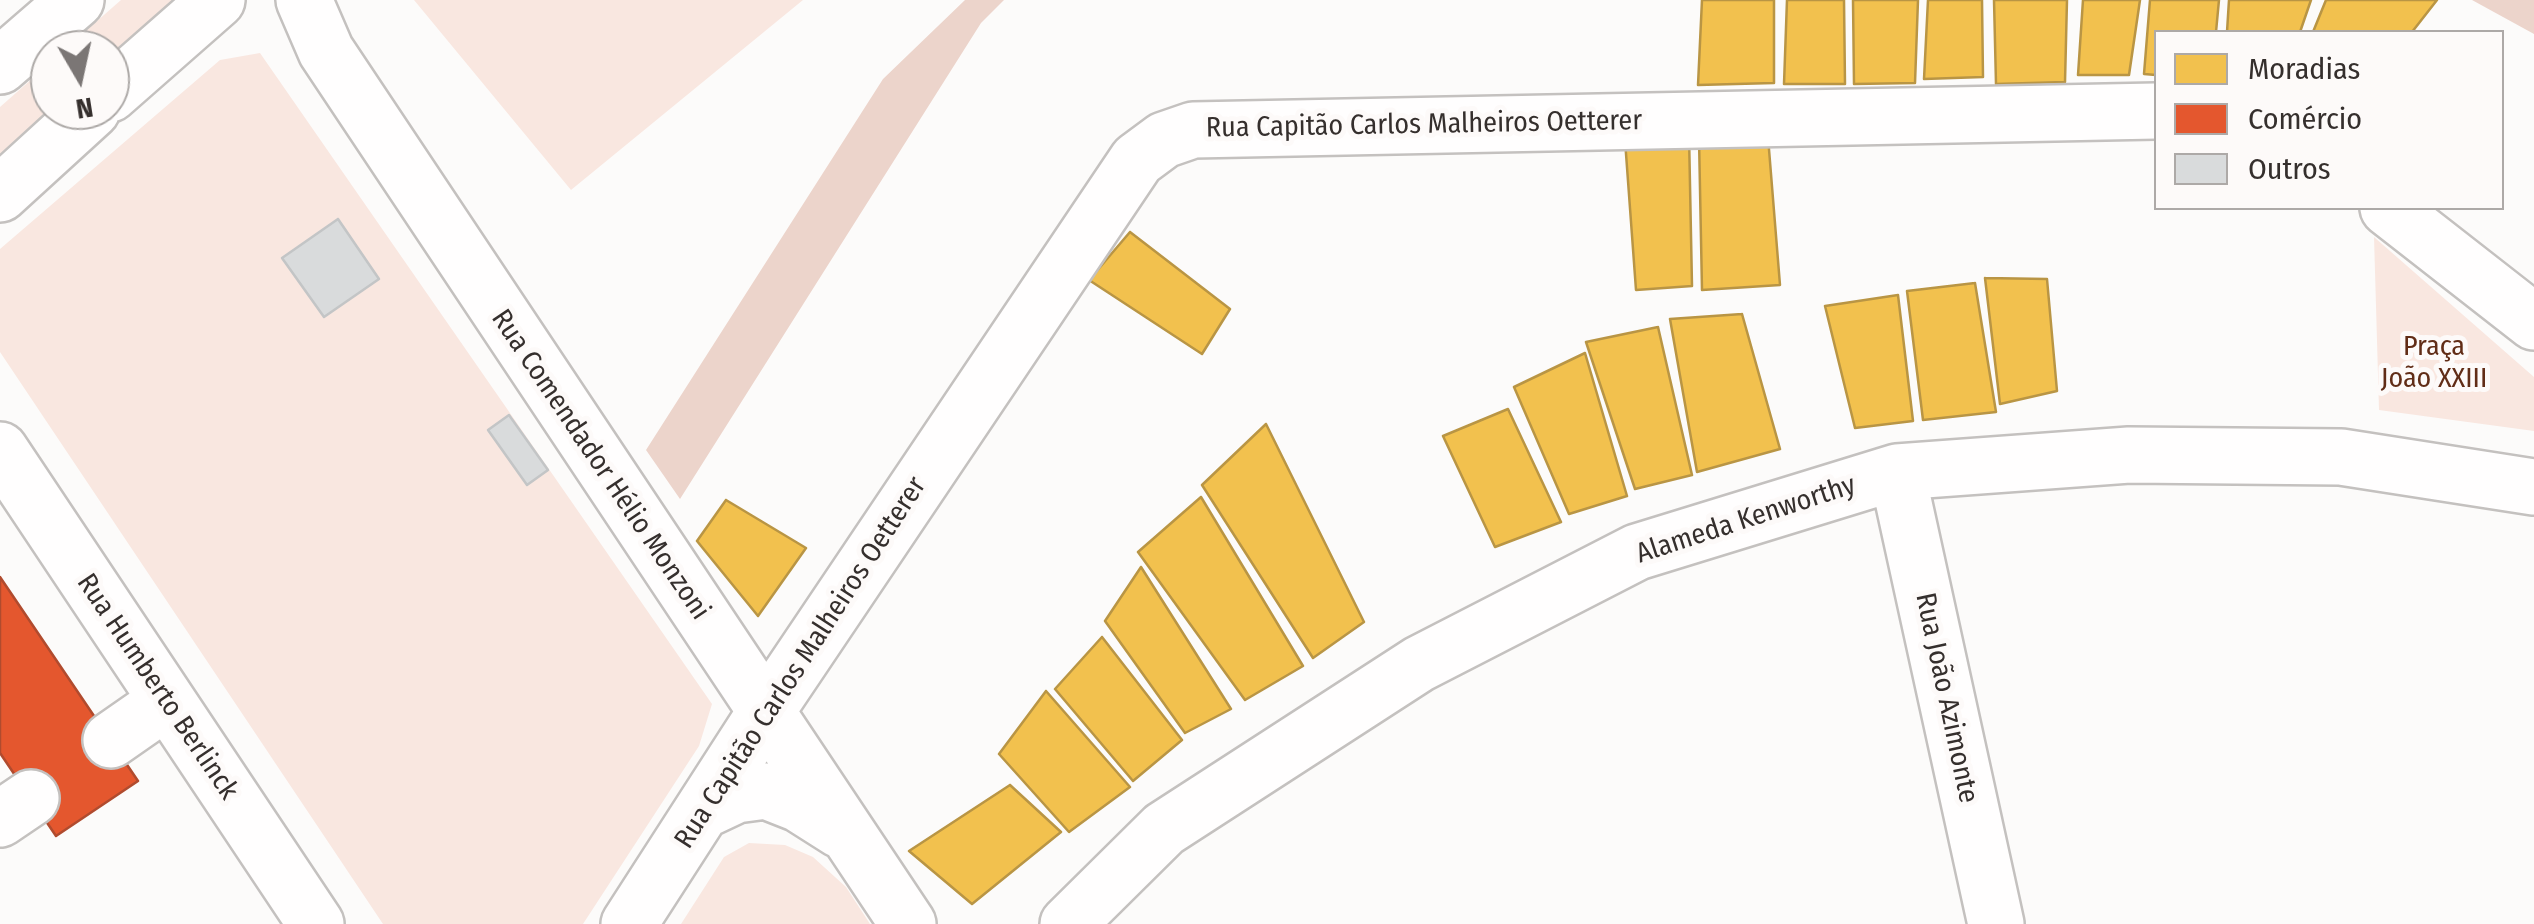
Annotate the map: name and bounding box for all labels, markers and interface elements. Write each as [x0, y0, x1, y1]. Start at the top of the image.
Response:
north arrow [30, 30, 130, 130]
legend [2154, 30, 2504, 210]
text: Moradias [2248, 51, 2360, 87]
text: N [74, 91, 95, 126]
text: Comércio [2248, 101, 2362, 137]
street label: Rua Capitão Carlos Malheiros Oetterer [1206, 104, 1642, 146]
text: Outros [2248, 151, 2331, 187]
street label: Rua Comendador Hélio Monzoni [483, 304, 717, 626]
park label: Praça João XXIII [2381, 330, 2487, 396]
street label: Alameda Kenworthy [1632, 469, 1860, 571]
street label: Rua Capitão Carlos Malheiros Oetterer [668, 471, 934, 855]
street label: Rua Humberto Berlinck [69, 568, 245, 806]
street label: Rua João Azimonte [1907, 590, 1985, 806]

